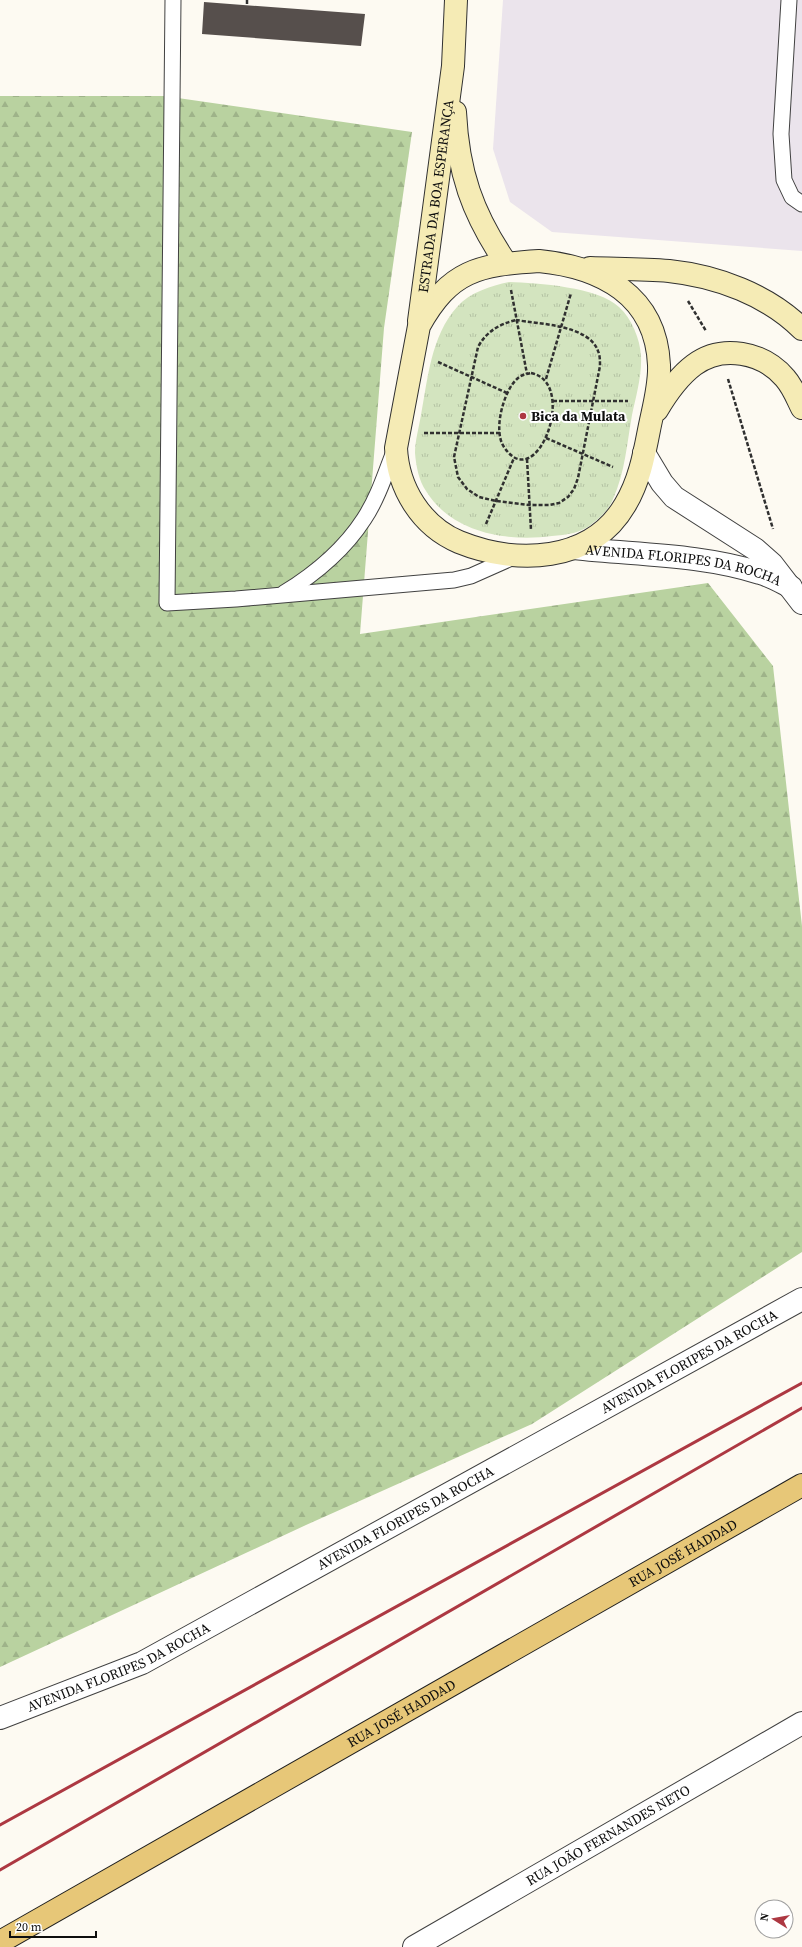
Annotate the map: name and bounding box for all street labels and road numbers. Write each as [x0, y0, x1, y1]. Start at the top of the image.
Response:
street label: ESTRADA DA BOA ESPERANÇA [413, 97, 459, 294]
street label: AVENIDA FLORIPES DA ROCHA [584, 539, 786, 591]
street label: AVENIDA FLORIPES DA ROCHA [597, 1304, 782, 1418]
street label: AVENIDA FLORIPES DA ROCHA [313, 1461, 498, 1575]
street label: RUA JOSÉ HADDAD [625, 1514, 741, 1592]
street label: AVENIDA FLORIPES DA ROCHA [24, 1617, 214, 1717]
street label: RUA JOSÉ HADDAD [343, 1674, 459, 1752]
street label: RUA JOÃO FERNANDES NETO [522, 1780, 694, 1890]

